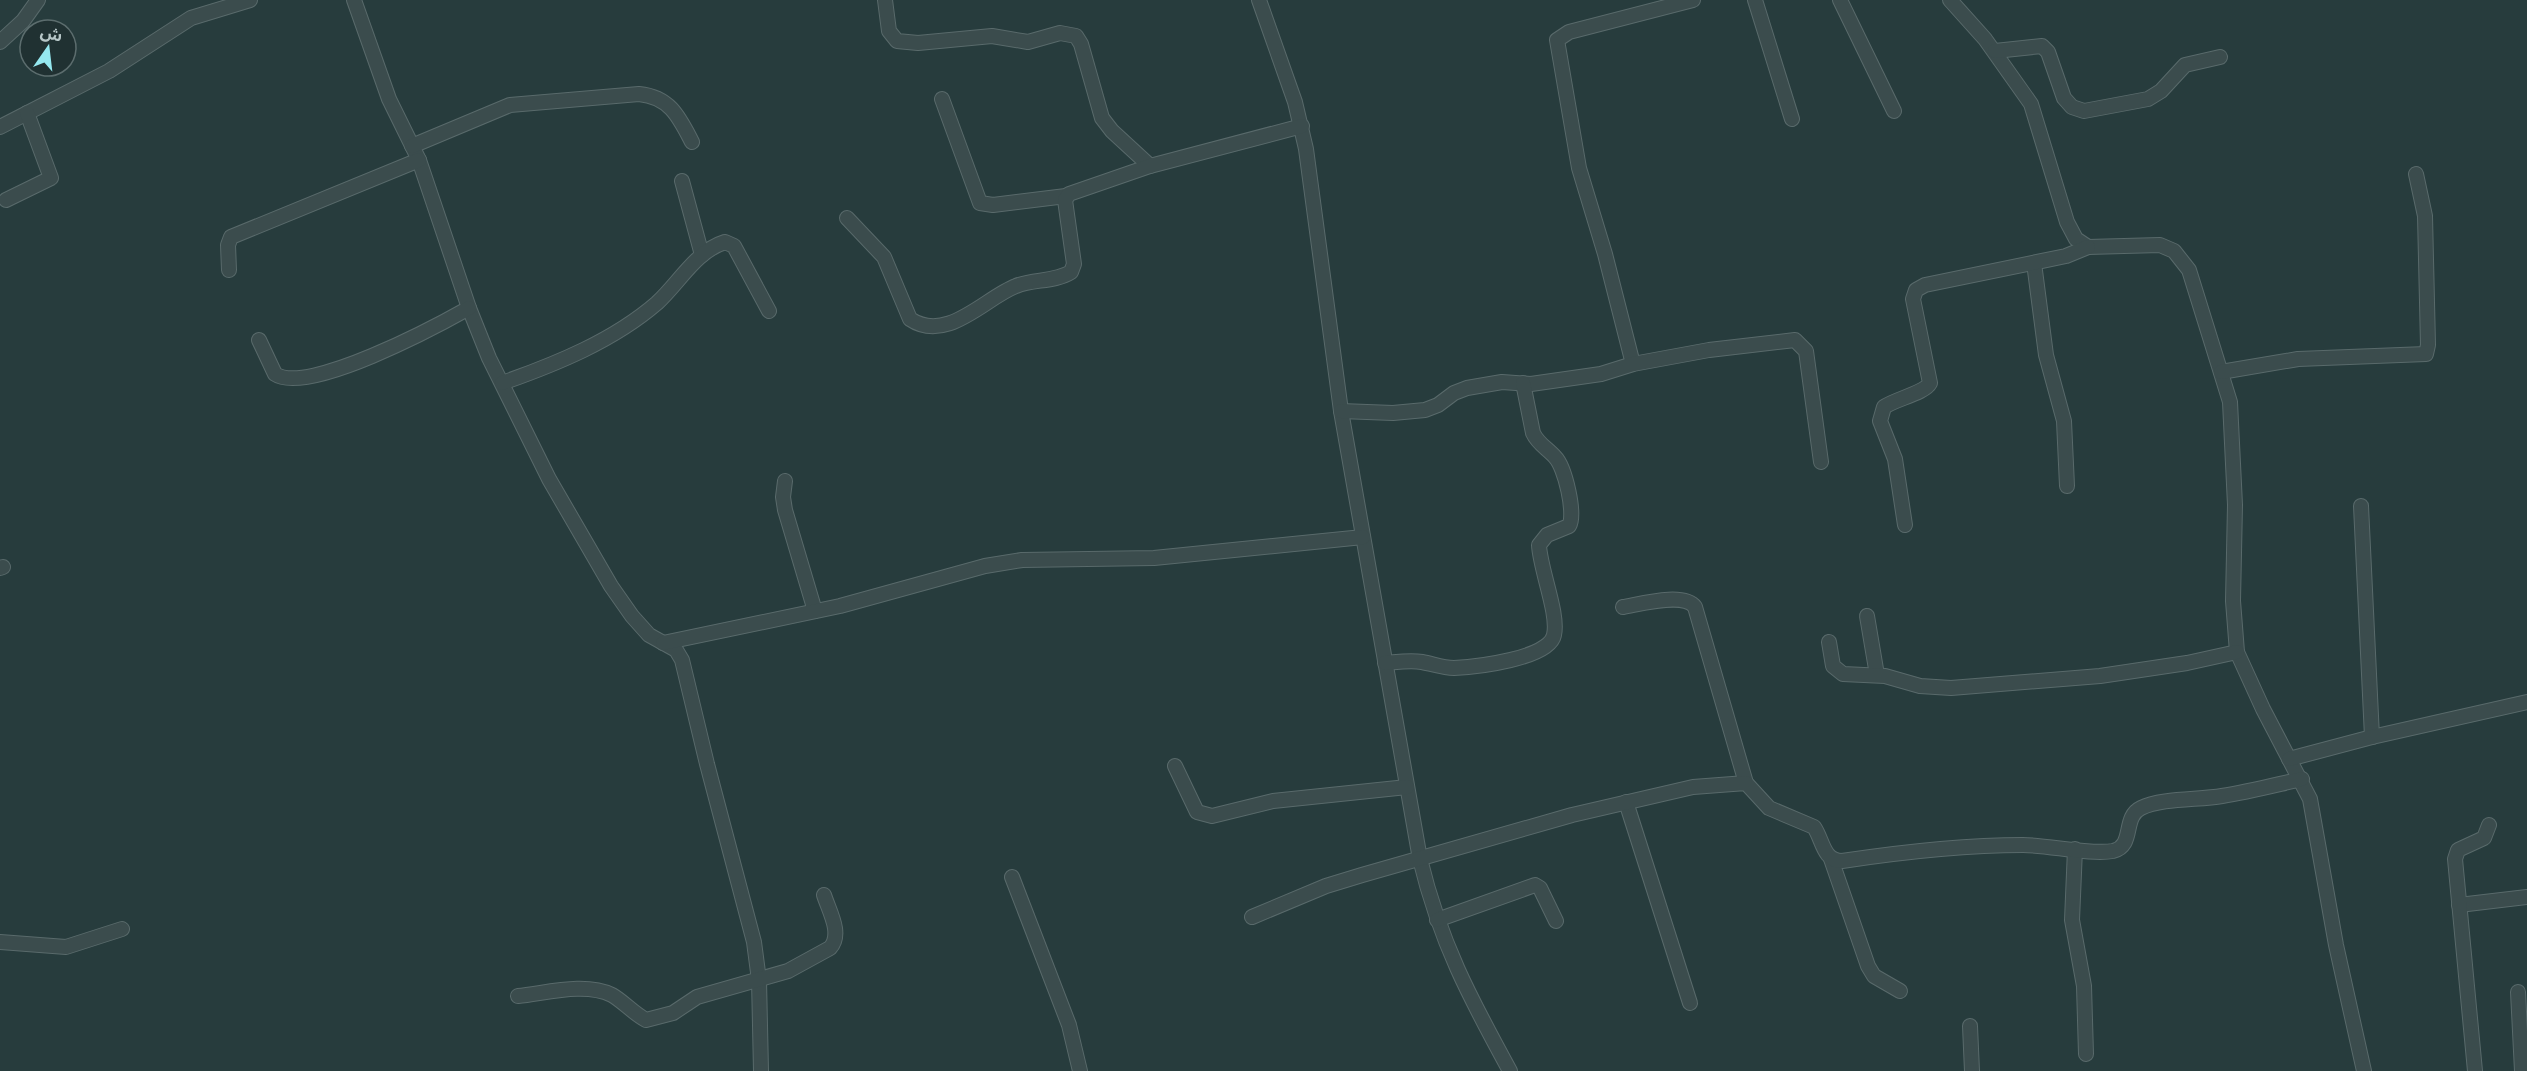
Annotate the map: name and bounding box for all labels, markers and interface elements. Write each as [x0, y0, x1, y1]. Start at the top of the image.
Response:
north arrow [18, 18, 78, 78]
text: ش [38, 20, 65, 47]

